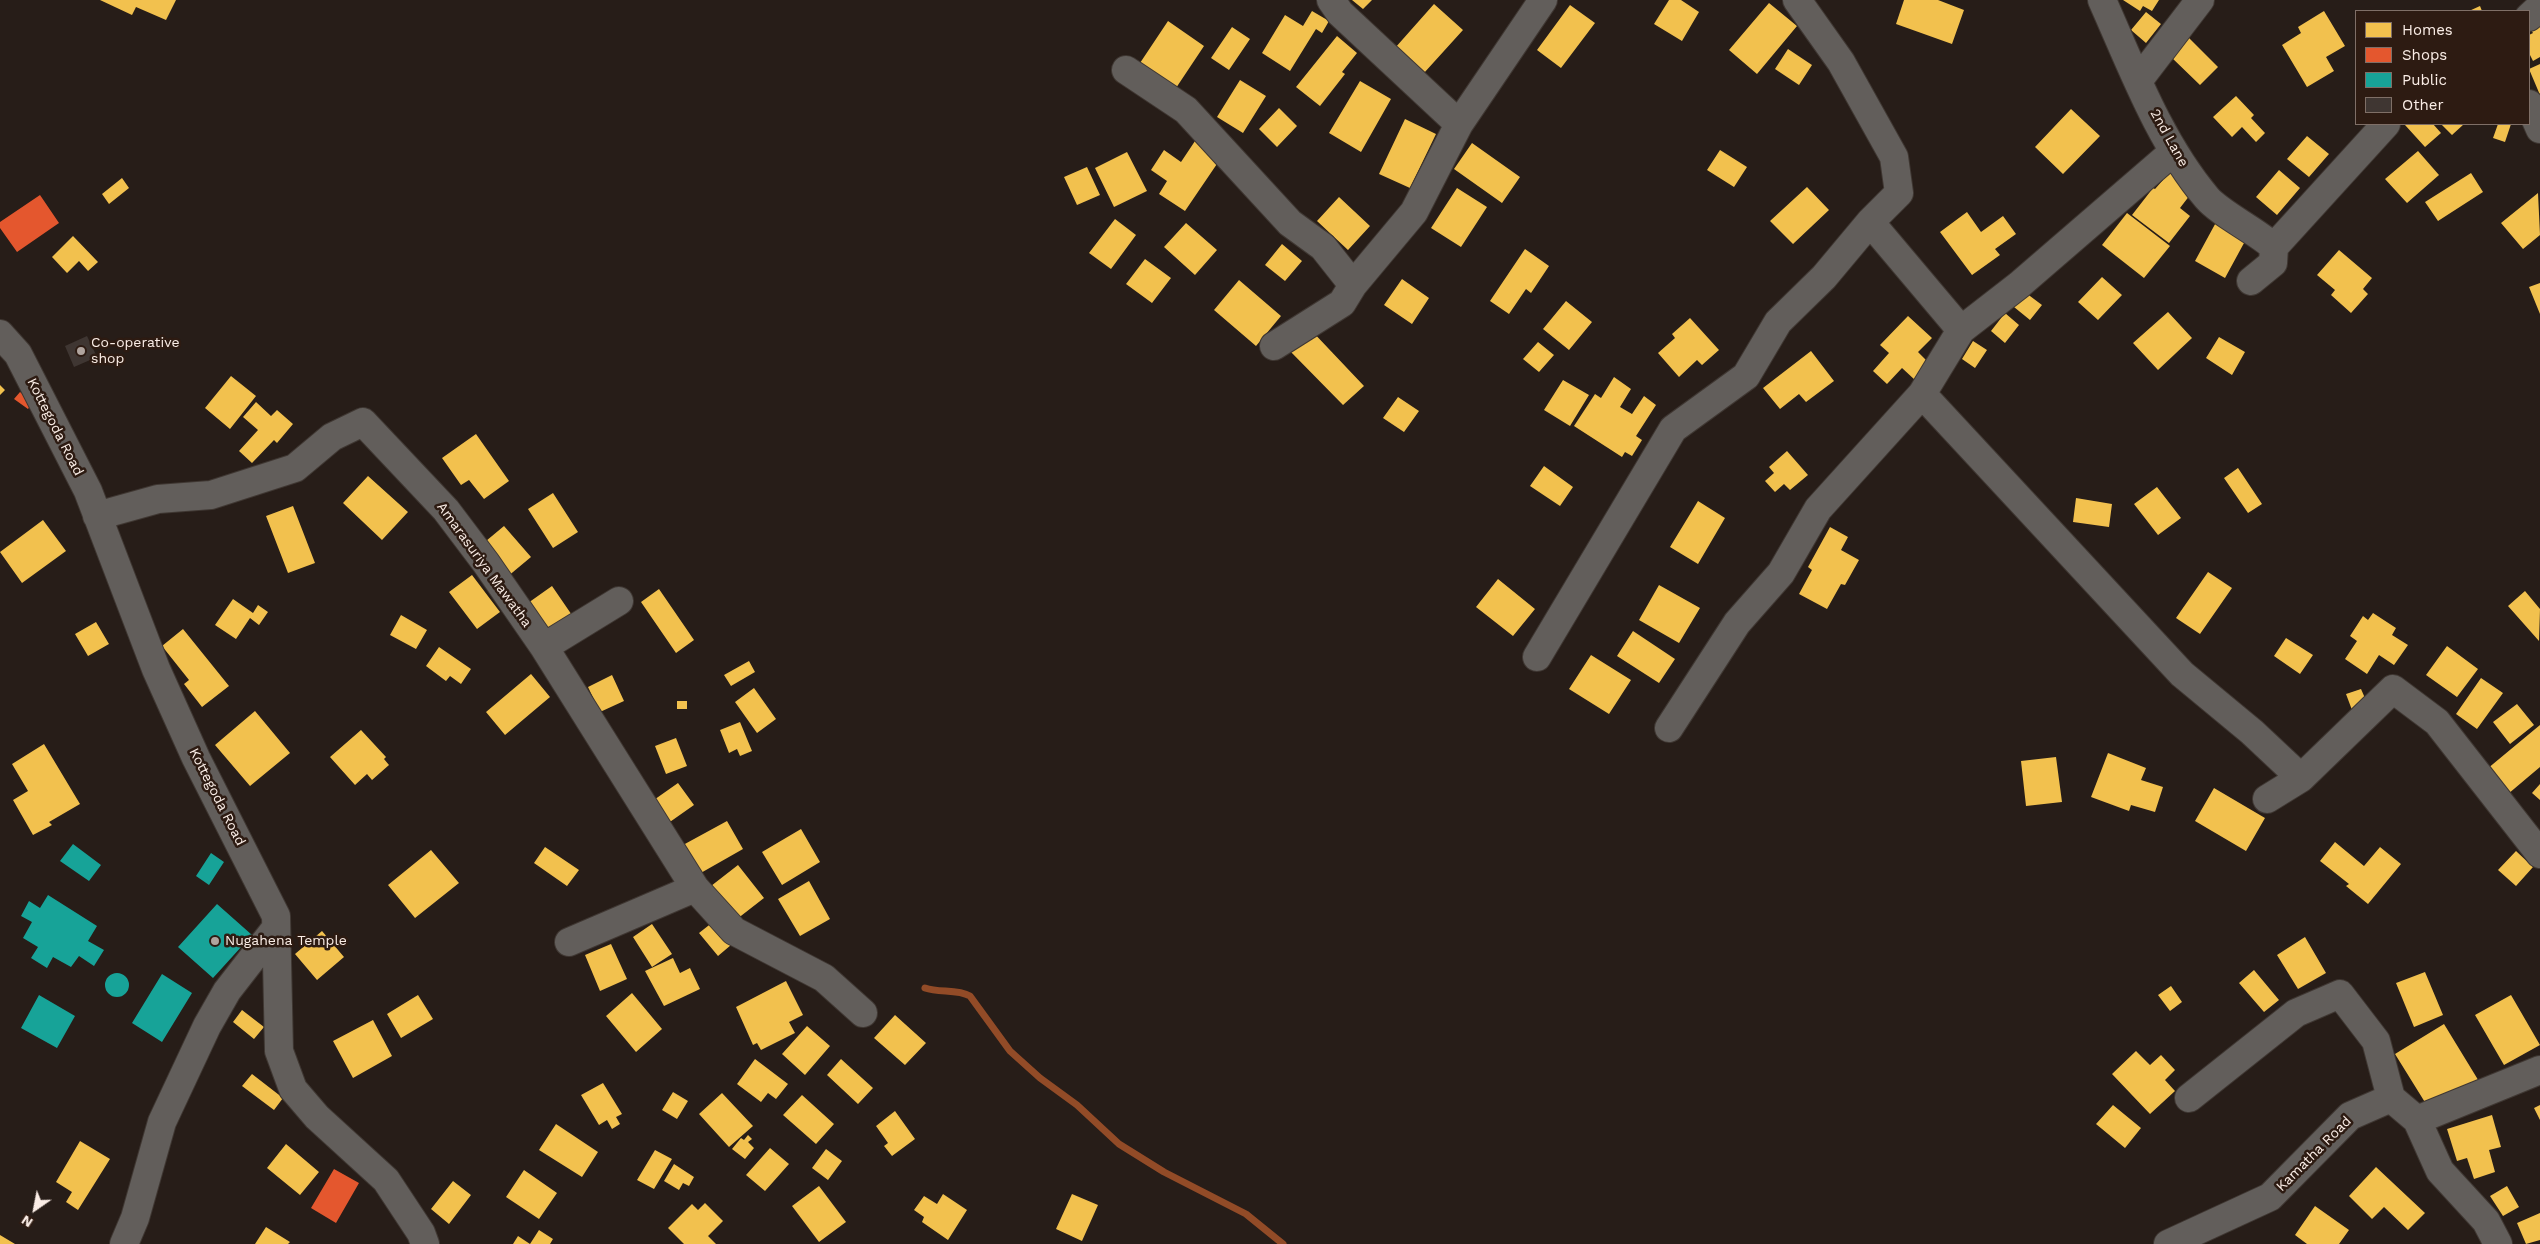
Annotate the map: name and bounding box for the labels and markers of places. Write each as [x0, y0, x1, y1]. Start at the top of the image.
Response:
place label: Co-operative shop [91, 335, 180, 368]
marker: Co-operative shop [75, 345, 87, 357]
place label: Nugahena Temple [225, 933, 347, 949]
marker: Nugahena Temple [209, 935, 221, 947]

